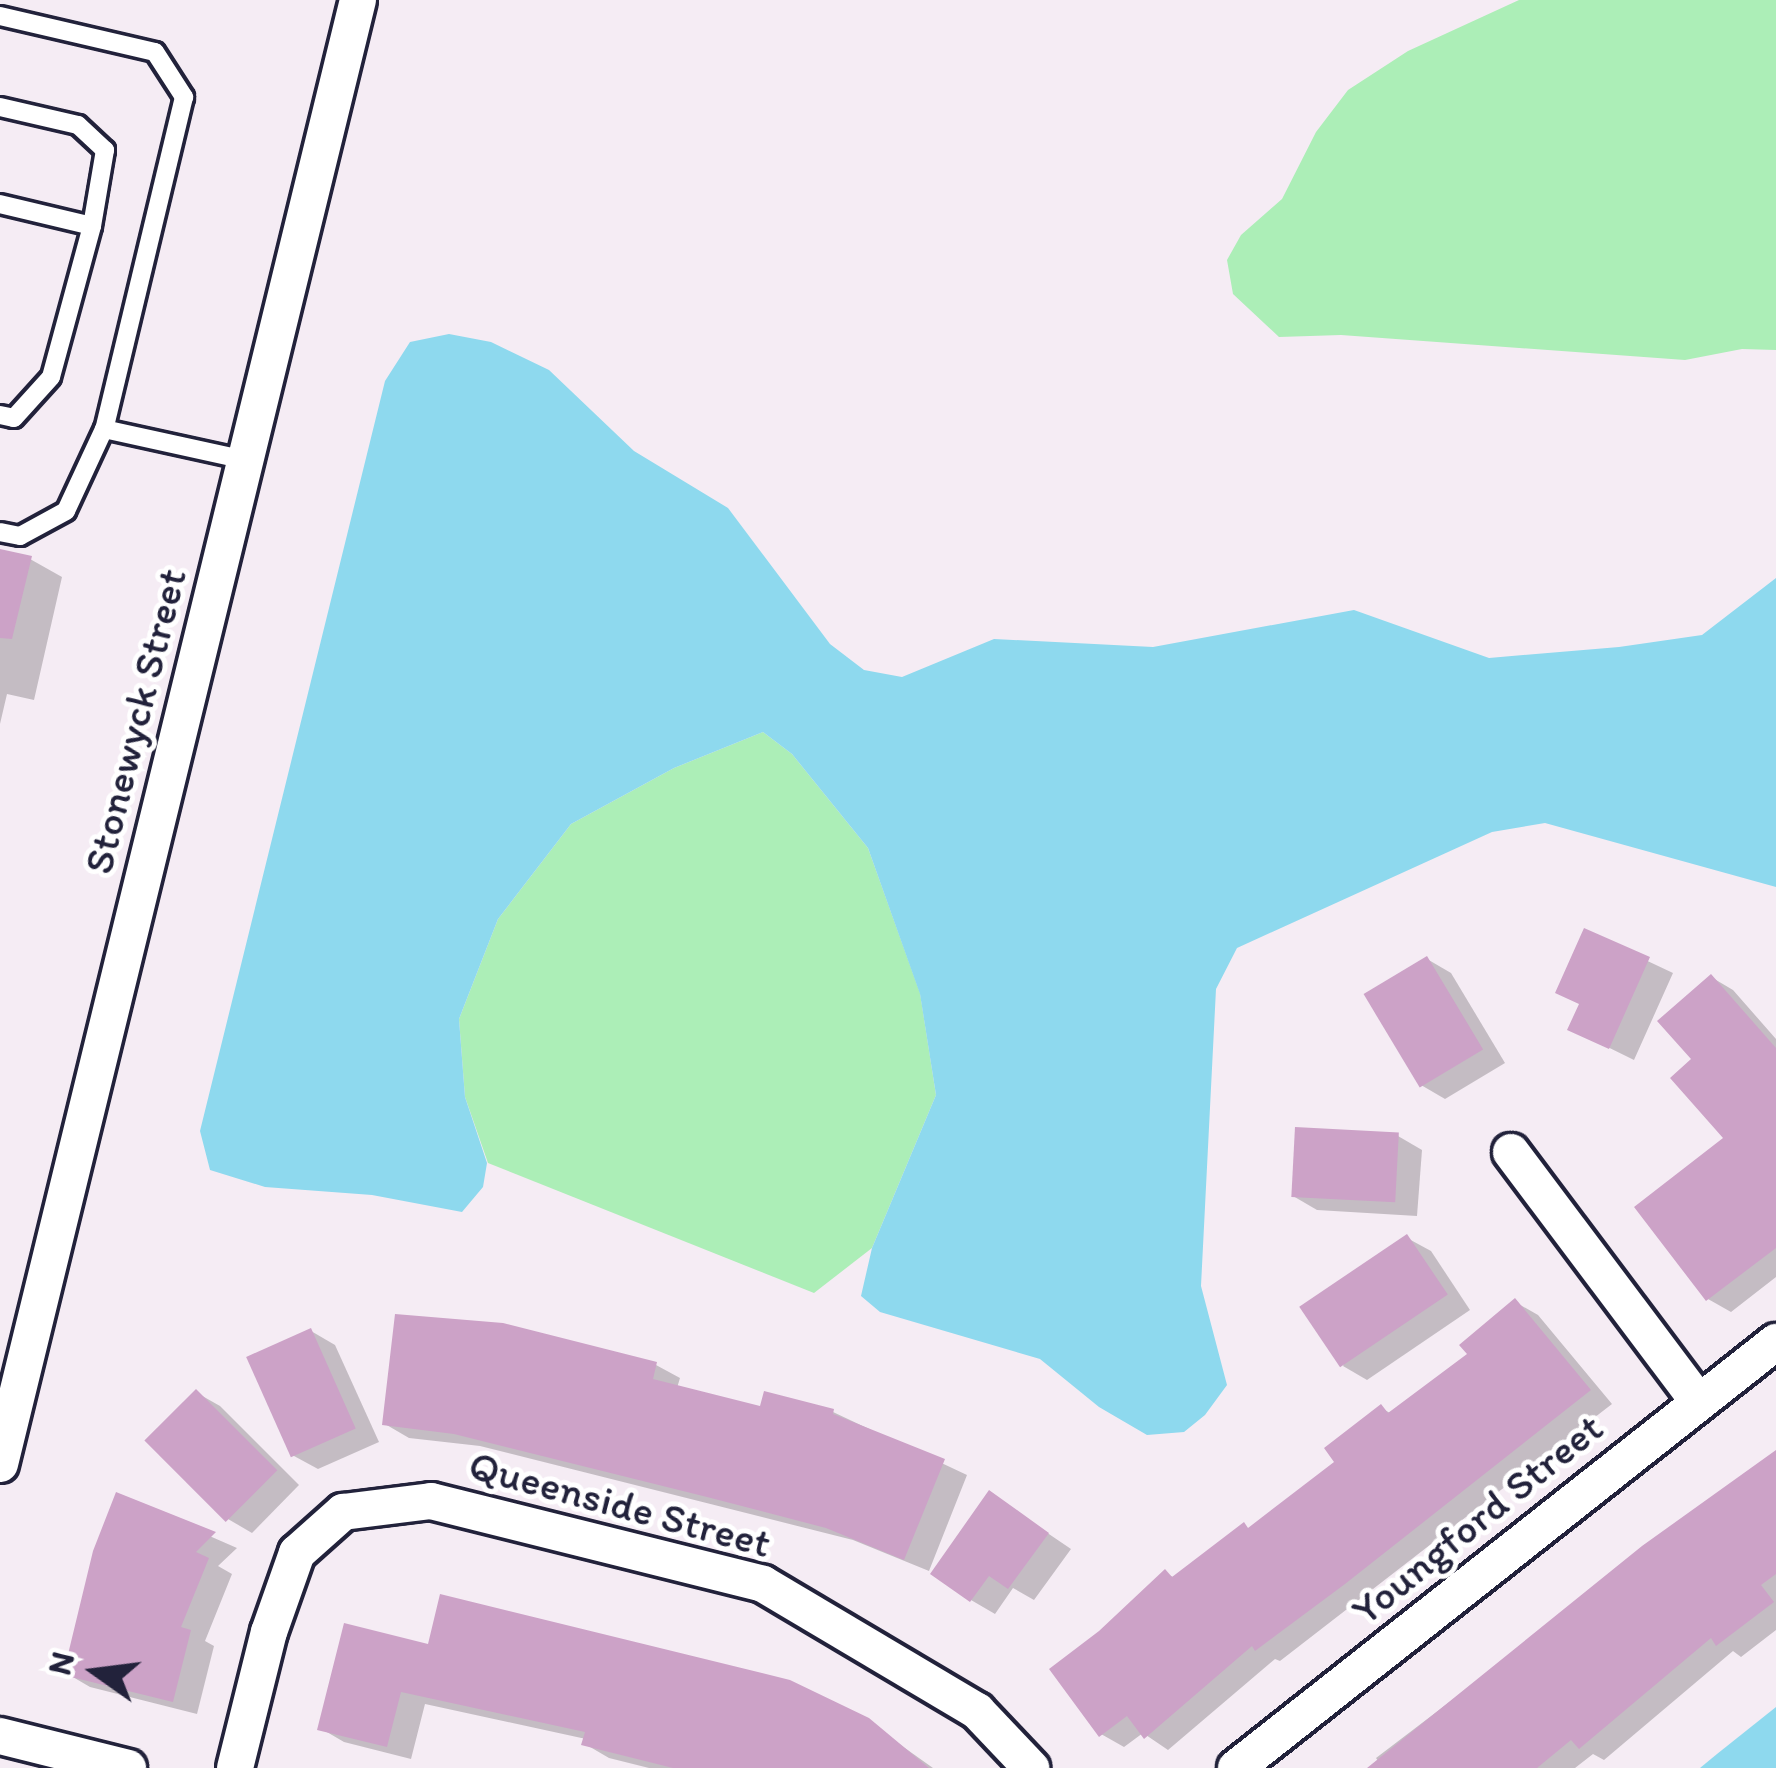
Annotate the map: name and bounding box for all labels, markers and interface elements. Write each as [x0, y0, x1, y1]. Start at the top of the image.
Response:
street label: Stonewyck Street [73, 563, 197, 879]
street label: Youngford Street [1342, 1403, 1612, 1635]
street label: Queenside Street [464, 1440, 776, 1568]
north arrow [36, 1612, 156, 1732]
text: N [39, 1648, 82, 1679]

